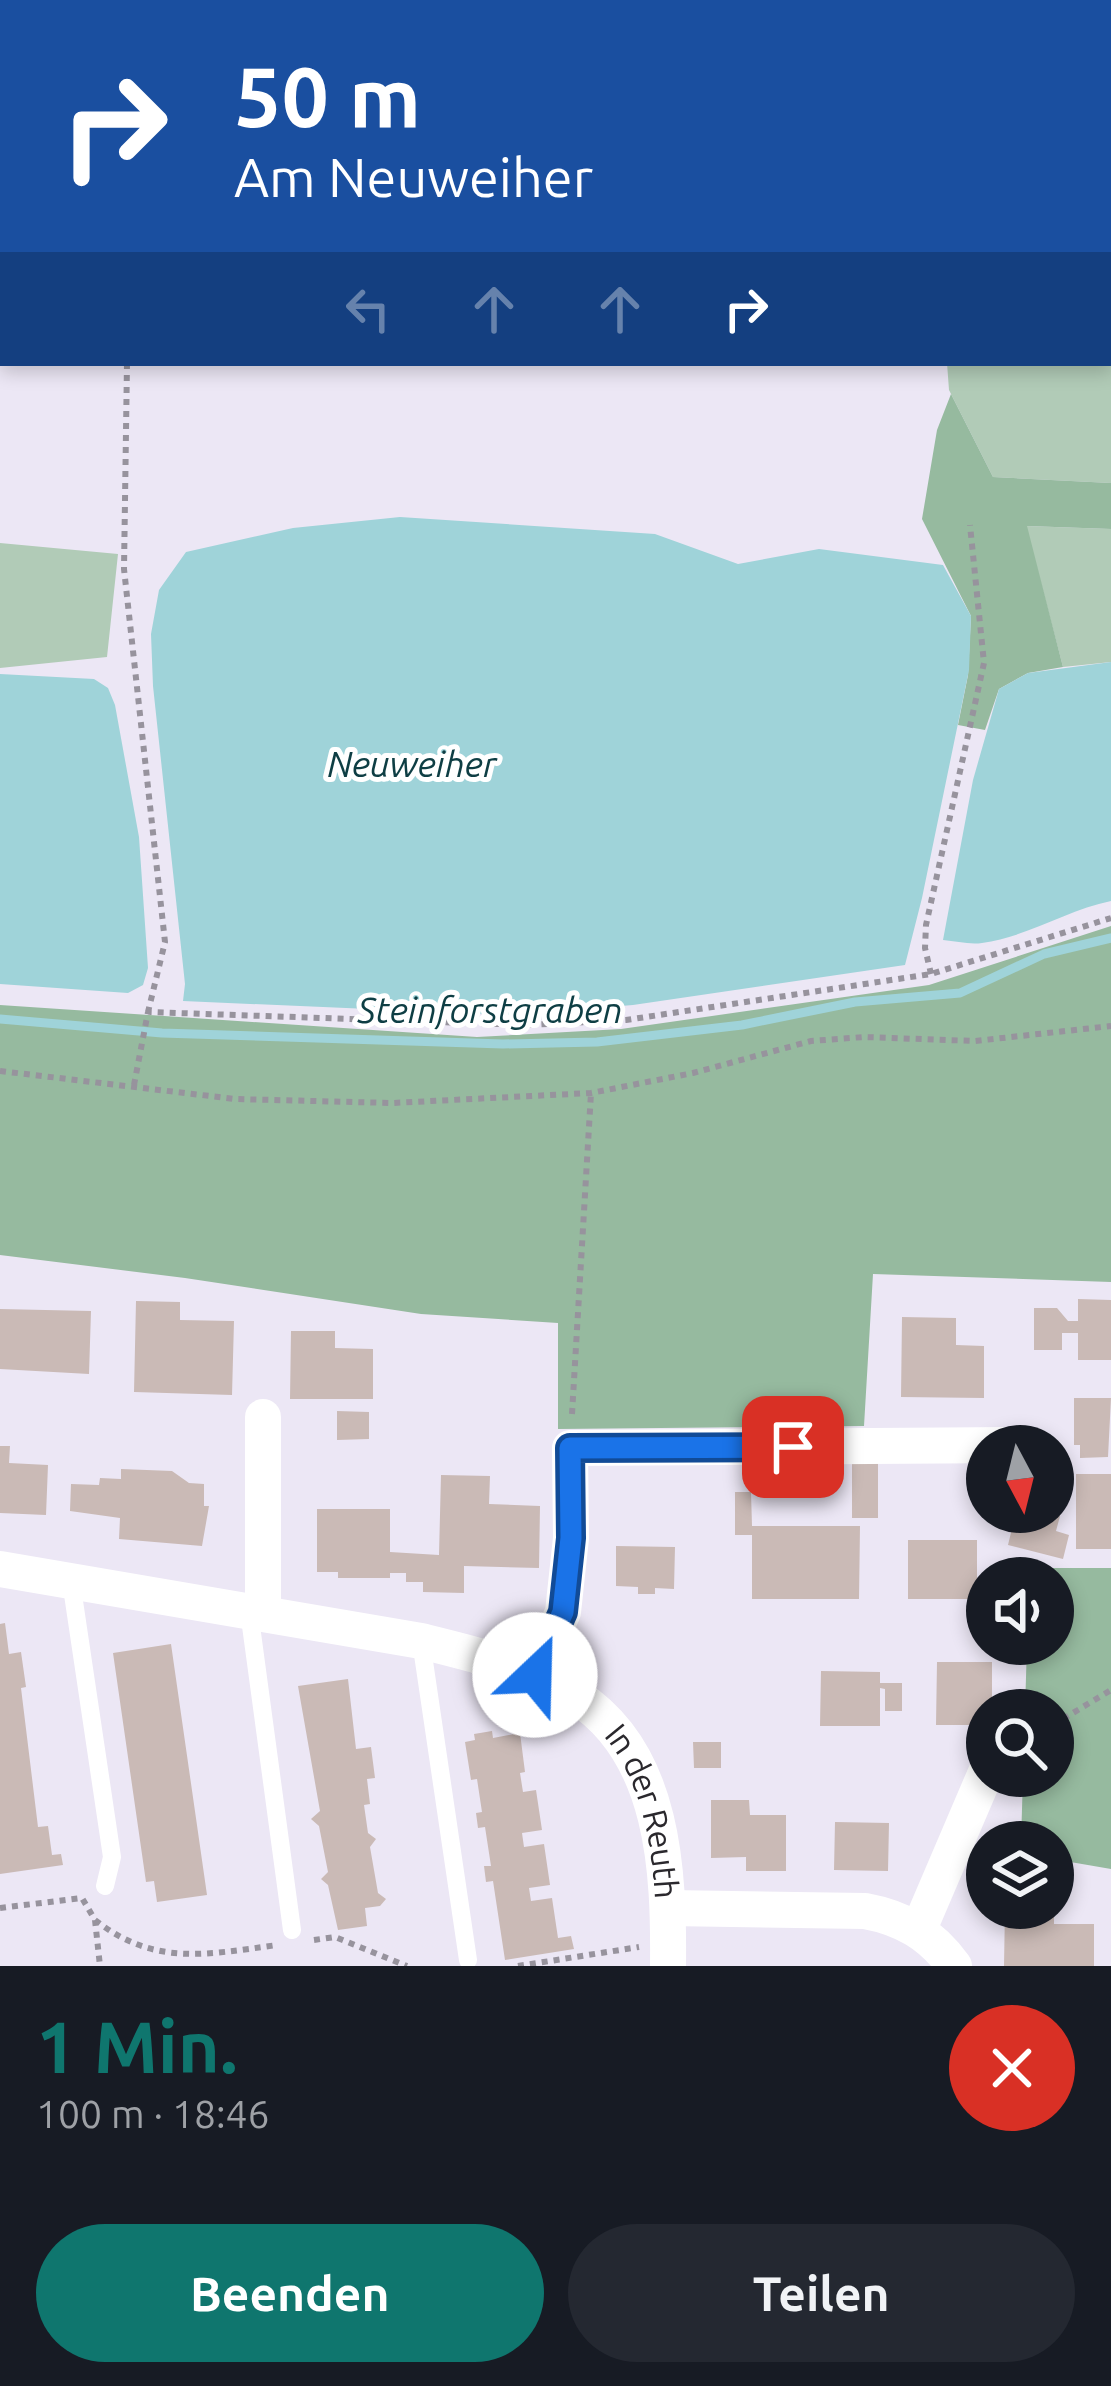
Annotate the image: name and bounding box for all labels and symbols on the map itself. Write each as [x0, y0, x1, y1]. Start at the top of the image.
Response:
water label: Neuweiher [327, 743, 498, 784]
water label: Steinforstgraben [357, 989, 623, 1030]
pin [742, 1396, 844, 1498]
north arrow [966, 1425, 1074, 1533]
position arrow [472, 1612, 598, 1738]
street label: In der Reuth [599, 1716, 686, 1900]

